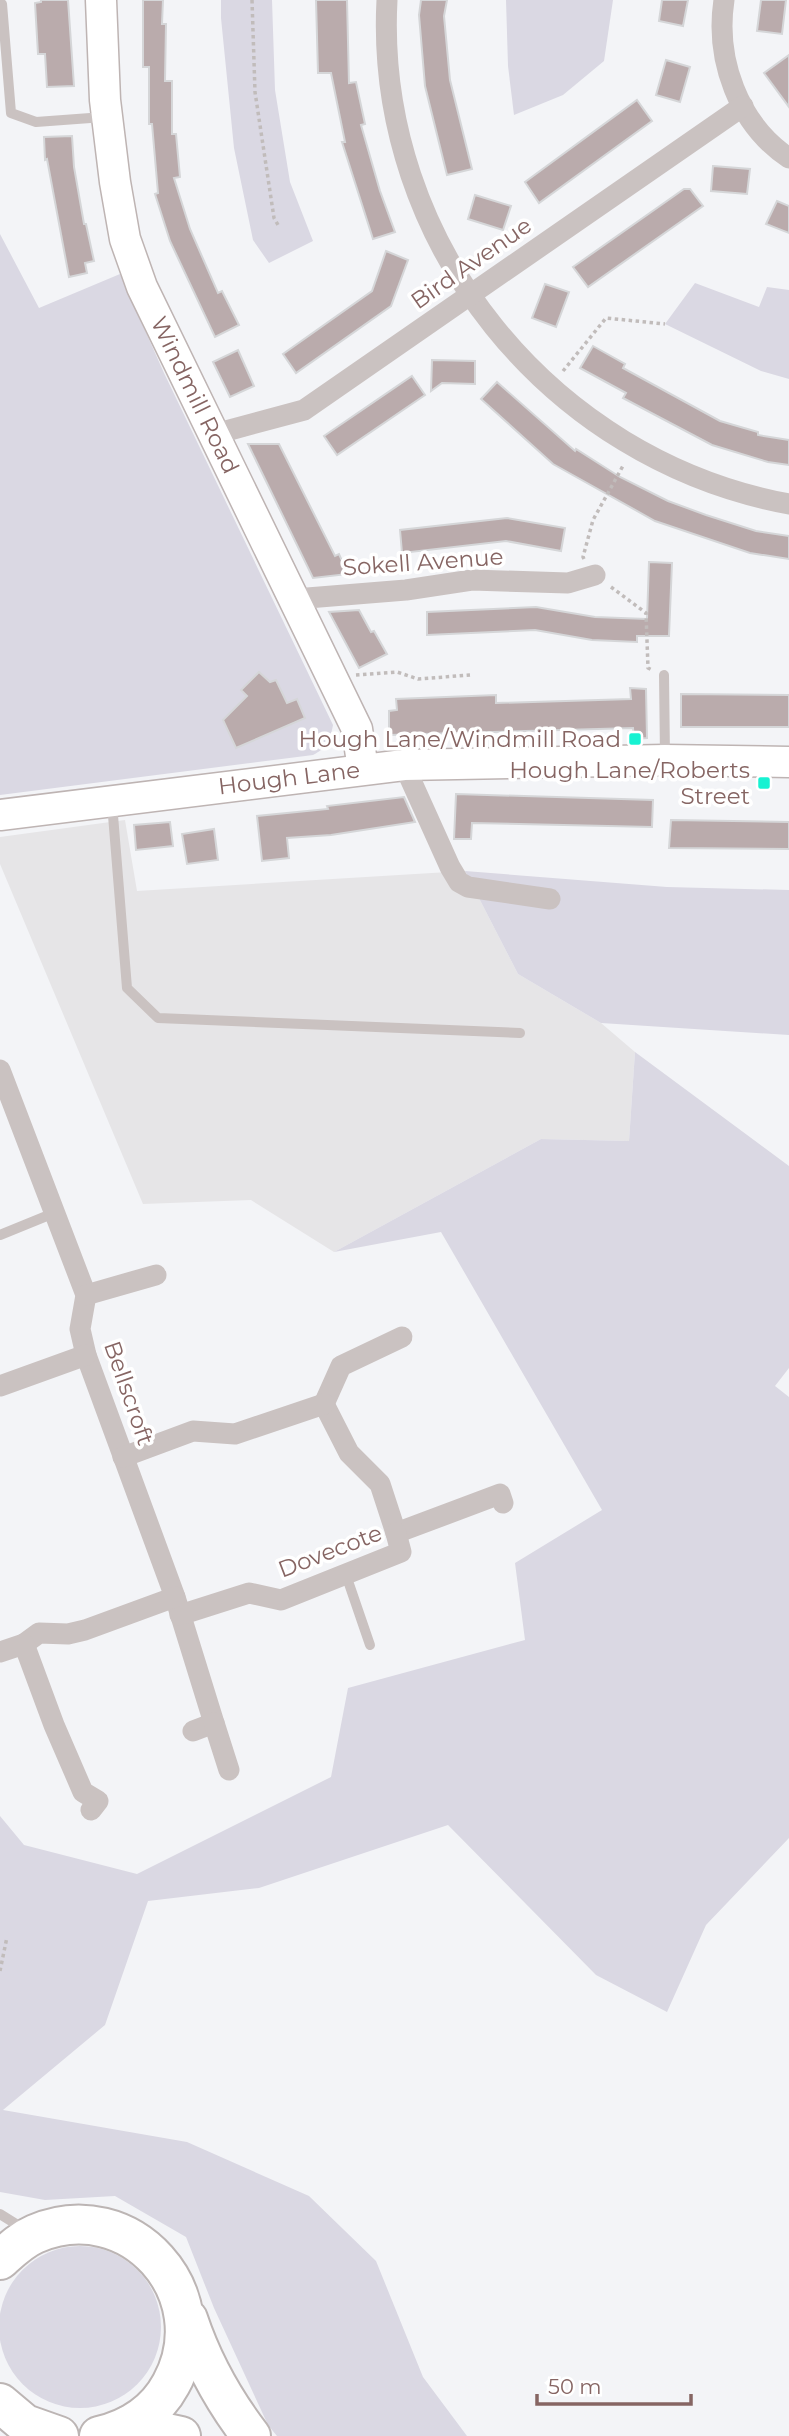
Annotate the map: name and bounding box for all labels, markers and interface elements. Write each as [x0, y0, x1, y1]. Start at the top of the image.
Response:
street label: Bird Avenue [405, 211, 537, 315]
street label: Windmill Road [145, 312, 245, 478]
street label: Sokell Avenue [342, 542, 504, 582]
place label: Hough Lane/Windmill Road [299, 725, 621, 753]
marker: Hough Lane/Windmill Road [627, 731, 643, 747]
street label: Hough Lane [217, 755, 361, 801]
place label: Hough Lane/Roberts Street [509, 756, 750, 810]
marker: Hough Lane/Roberts Street [756, 775, 772, 791]
street label: Bellscroft [98, 1337, 160, 1449]
street label: Dovecote [274, 1518, 386, 1584]
scale bar [537, 2362, 691, 2406]
text: 50 m [548, 2374, 602, 2399]

